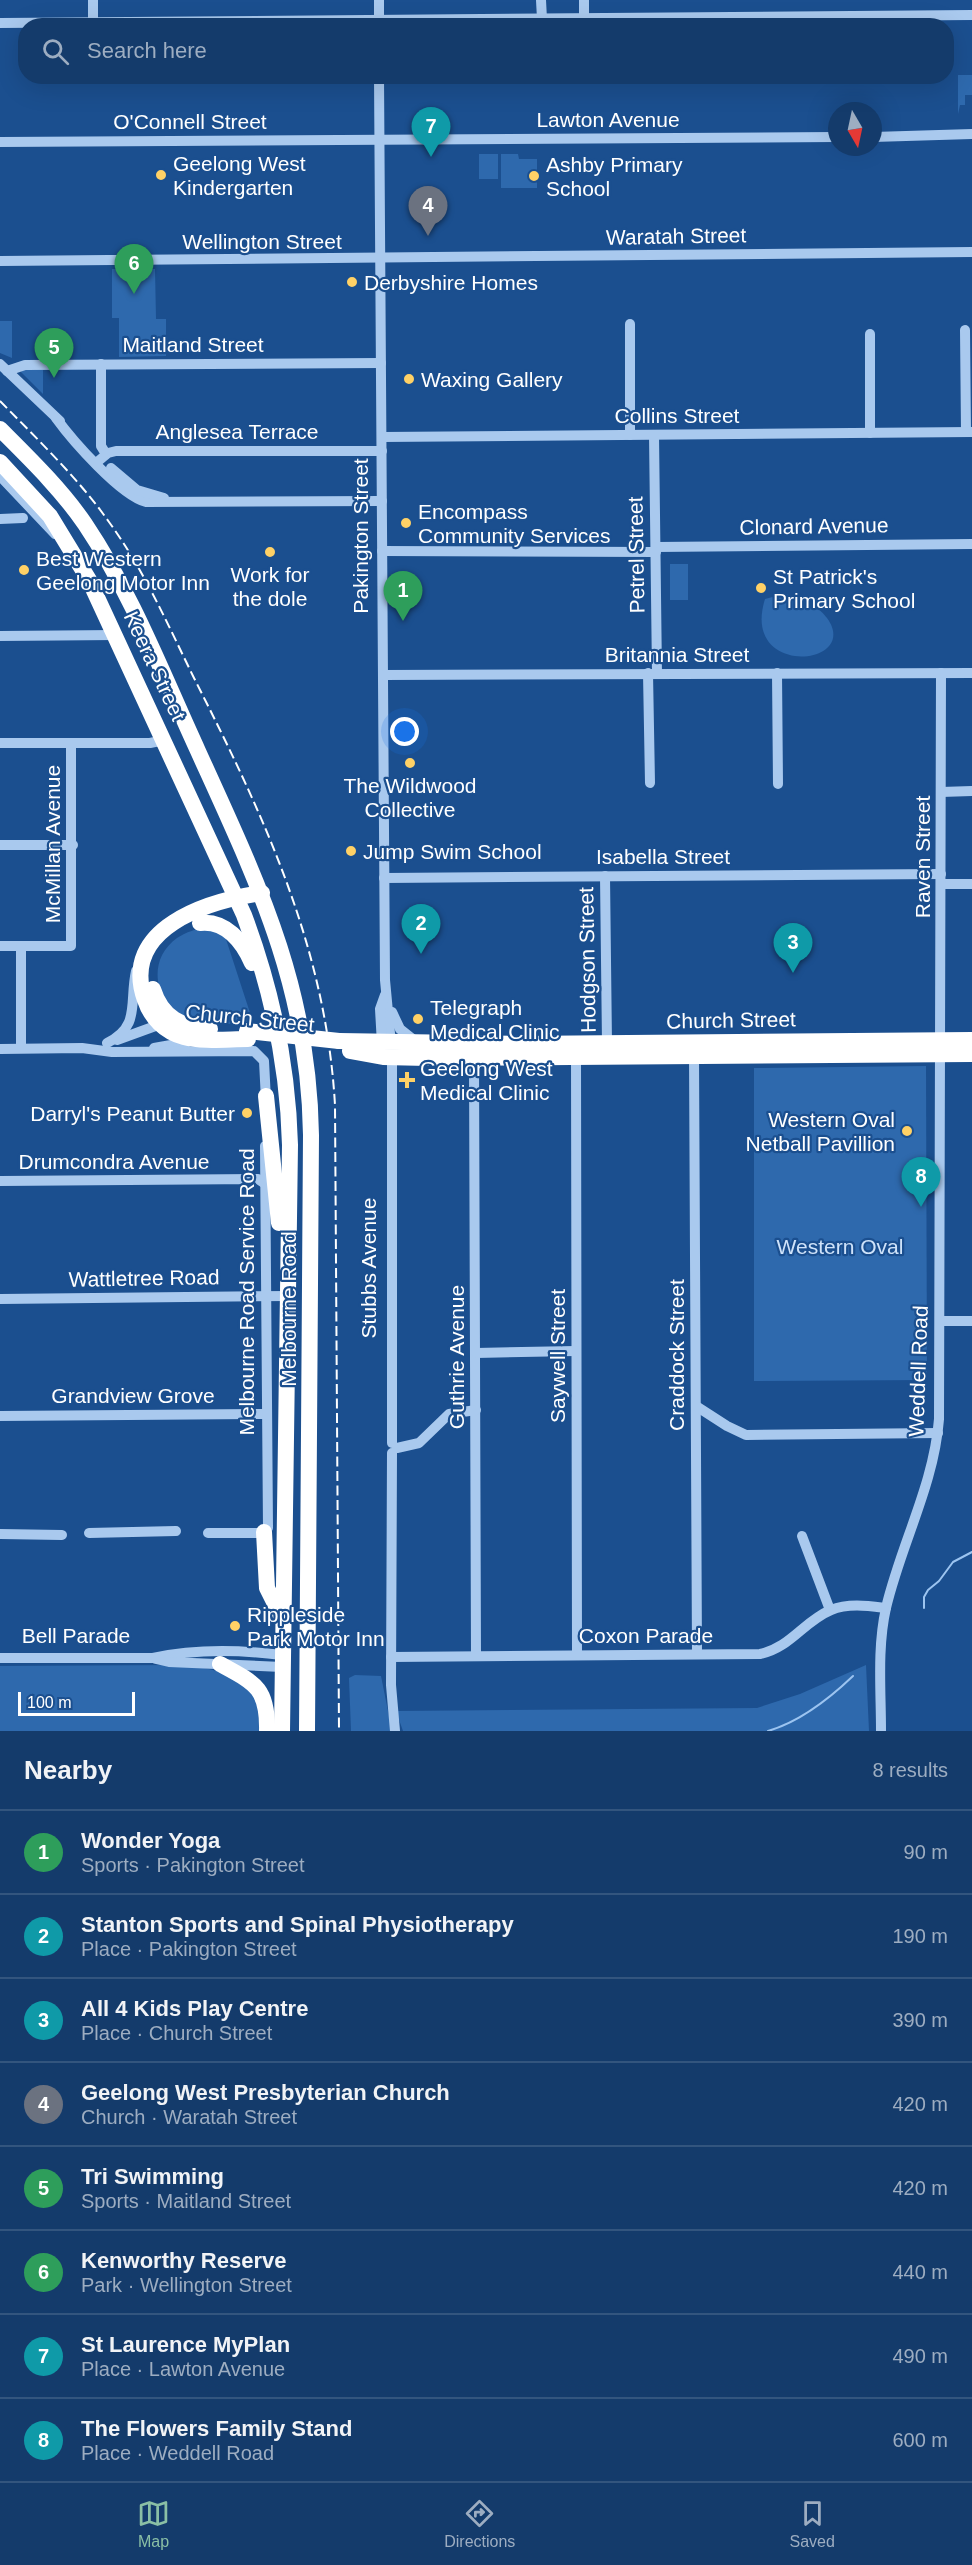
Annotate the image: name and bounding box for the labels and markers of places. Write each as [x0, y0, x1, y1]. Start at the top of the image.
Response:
pin: 7 [412, 108, 450, 157]
place label: Geelong West Kindergarten [173, 152, 306, 199]
place label: Ashby Primary School [546, 153, 683, 200]
marker: Geelong West Kindergarten [154, 168, 168, 182]
marker: Ashby Primary School [527, 169, 541, 183]
pin: 4 [408, 186, 448, 236]
pin: 6 [114, 244, 154, 294]
place label: Derbyshire Homes [364, 271, 538, 294]
marker: Derbyshire Homes [345, 275, 359, 289]
pin: 5 [34, 328, 74, 378]
place label: Waxing Gallery [421, 368, 563, 391]
marker: Waxing Gallery [402, 372, 416, 386]
place label: Encompass Community Services [418, 500, 611, 547]
marker: Encompass Community Services [399, 516, 413, 530]
marker: Work for the dole [263, 545, 277, 559]
place label: Best Western Geelong Motor Inn [36, 547, 210, 594]
marker: Best Western Geelong Motor Inn [17, 563, 31, 577]
place label: Work for the dole [231, 563, 309, 610]
place label: St Patrick's Primary School [773, 565, 915, 612]
pin: 1 [384, 572, 422, 621]
marker: St Patrick's Primary School [754, 581, 768, 595]
marker: The Wildwood Collective [403, 756, 417, 770]
place label: The Wildwood Collective [343, 774, 477, 821]
place label: Jump Swim School [363, 840, 542, 863]
marker: Jump Swim School [344, 844, 358, 858]
pin: 2 [402, 904, 440, 954]
pin: 3 [774, 924, 812, 973]
place label: Telegraph Medical Clinic [430, 996, 560, 1043]
marker: Telegraph Medical Clinic [411, 1012, 425, 1026]
place label: Geelong West Medical Clinic [420, 1057, 553, 1104]
marker: Geelong West Medical Clinic [398, 1071, 416, 1089]
place label: Darryl's Peanut Butter [30, 1102, 235, 1125]
marker: Darryl's Peanut Butter [240, 1106, 254, 1120]
place label: Western Oval Netball Pavillion [746, 1108, 895, 1155]
marker: Western Oval Netball Pavillion [900, 1124, 914, 1138]
pin: 8 [902, 1158, 940, 1207]
place label: Rippleside Park Motor Inn [247, 1603, 385, 1650]
marker: Rippleside Park Motor Inn [228, 1619, 242, 1633]

